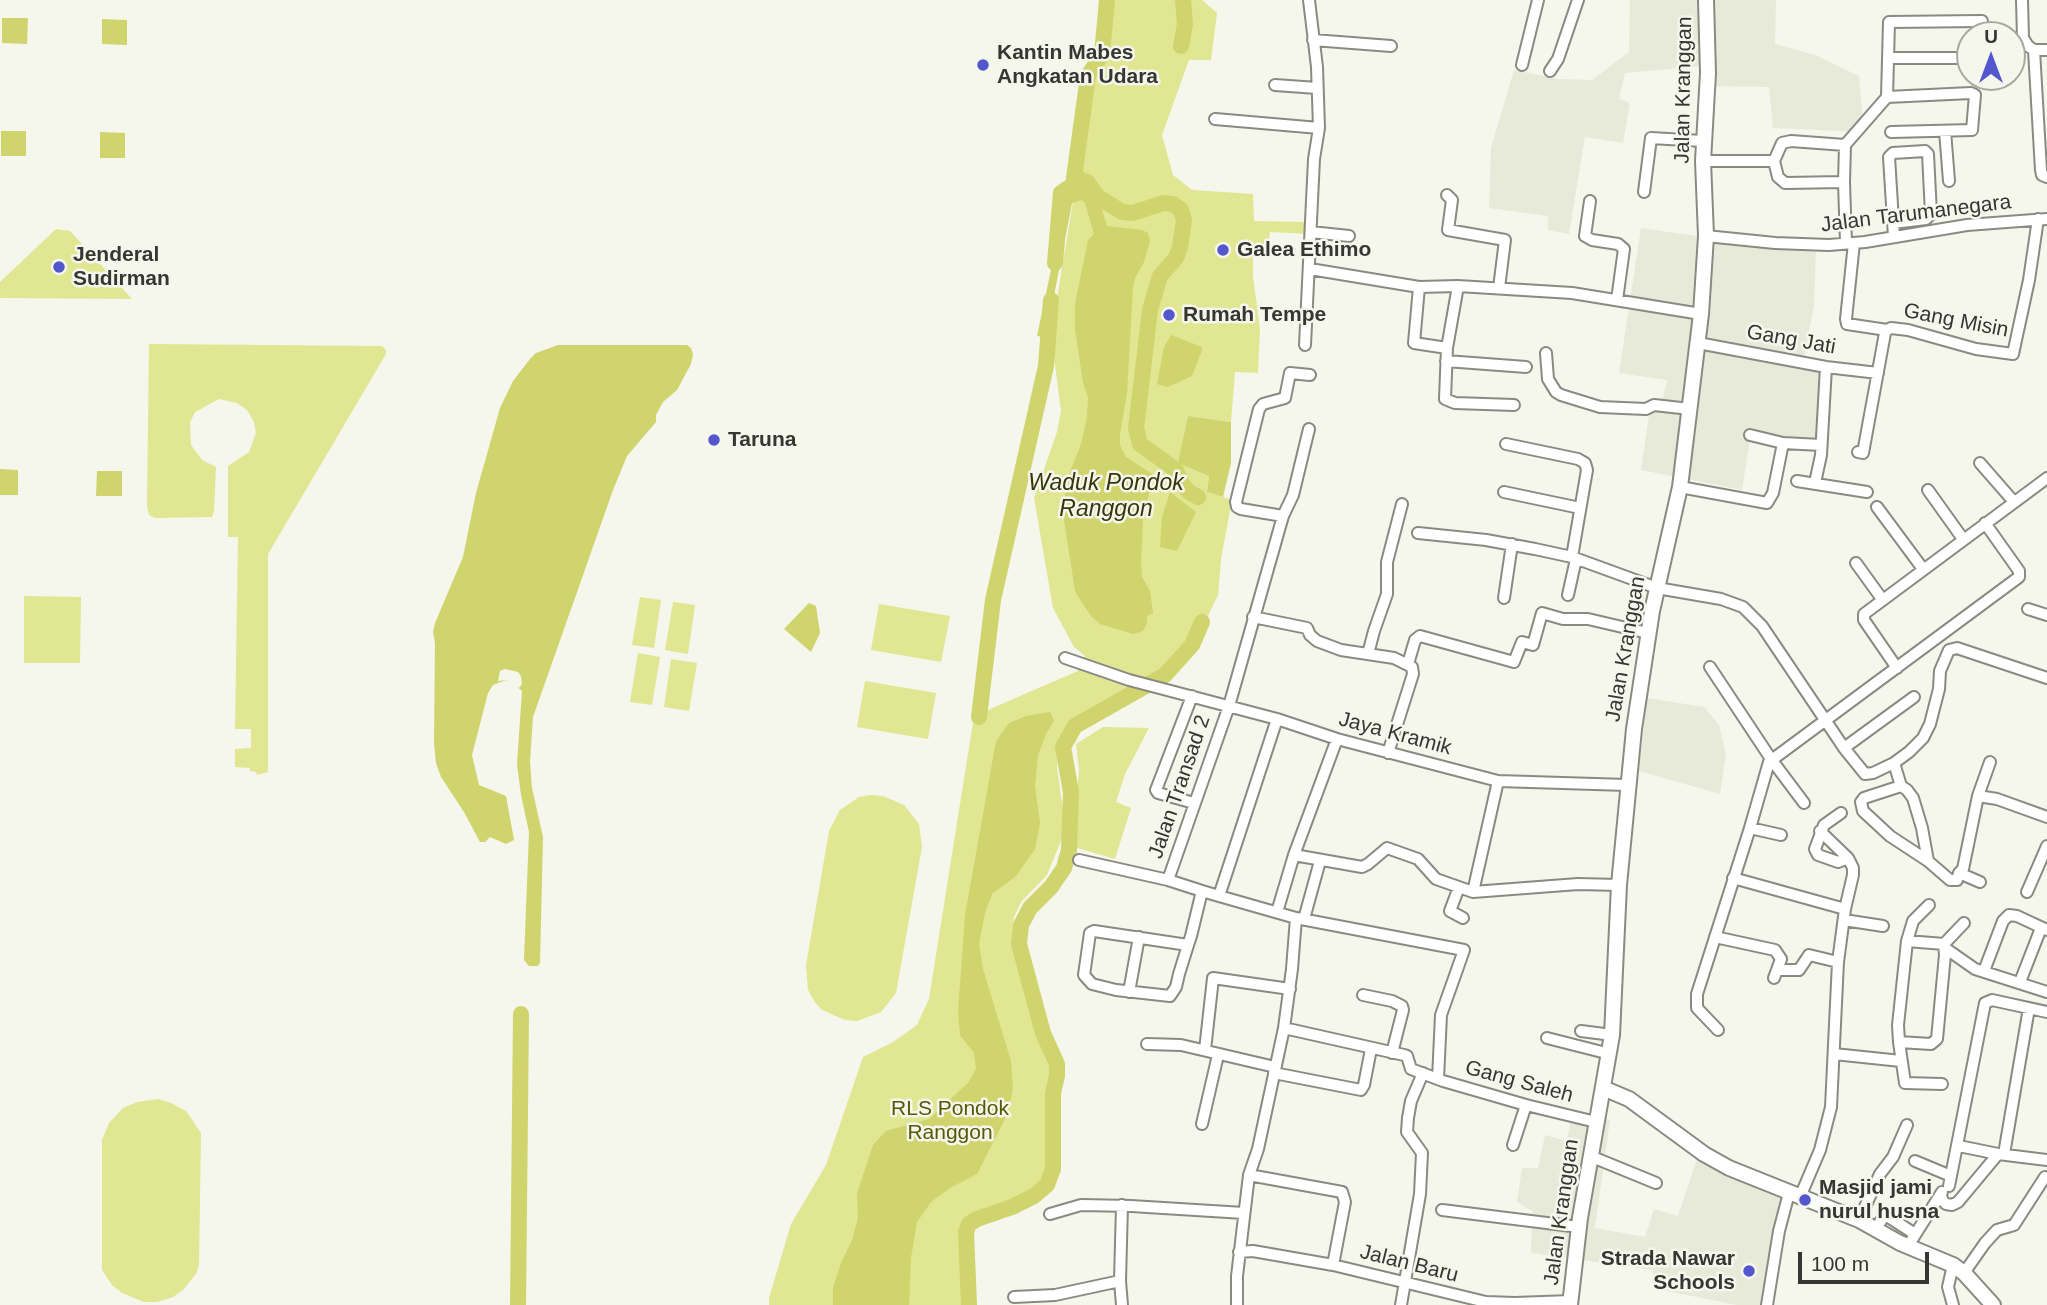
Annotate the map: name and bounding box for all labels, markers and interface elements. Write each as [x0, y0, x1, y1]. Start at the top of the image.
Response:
street label: Jalan Kranggan [1670, 16, 1698, 164]
north arrow [1956, 21, 2026, 91]
text: U [1984, 26, 1998, 47]
place label: Kantin Mabes Angkatan Udara [997, 40, 1158, 90]
marker: Kantin Mabes Angkatan Udara [975, 57, 991, 73]
street label: Jalan Tarumanegara [1819, 190, 2013, 238]
place label: Galea Ethimo [1237, 237, 1371, 263]
place label: Jenderal Sudirman [73, 242, 170, 292]
marker: Galea Ethimo [1215, 242, 1231, 258]
marker: Jenderal Sudirman [51, 259, 67, 275]
street label: Gang Misin [1901, 298, 2011, 344]
place label: Rumah Tempe [1183, 302, 1326, 328]
marker: Rumah Tempe [1161, 307, 1177, 323]
street label: Gang Jati [1745, 320, 1837, 360]
place label: Taruna [728, 427, 796, 453]
marker: Taruna [706, 432, 722, 448]
water label: Waduk Pondok Ranggon [1028, 470, 1184, 524]
street label: Jalan Kranggan [1601, 574, 1651, 724]
street label: Jaya Kramik [1336, 707, 1454, 761]
street label: Jalan Transad 2 [1144, 712, 1216, 862]
street label: Gang Saleh [1462, 1055, 1576, 1109]
park label: RLS Pondok Ranggon [891, 1096, 1009, 1146]
street label: Jalan Kranggan [1539, 1137, 1585, 1287]
place label: Masjid jami nurul husna [1819, 1175, 1939, 1225]
marker: Masjid jami nurul husna [1797, 1192, 1813, 1208]
scale bar [1802, 1238, 1933, 1282]
street label: Jalan Baru [1357, 1240, 1461, 1288]
place label: Strada Nawar Schools [1601, 1246, 1735, 1296]
text: 100 m [1811, 1252, 1869, 1275]
marker: Strada Nawar Schools [1741, 1263, 1757, 1279]

